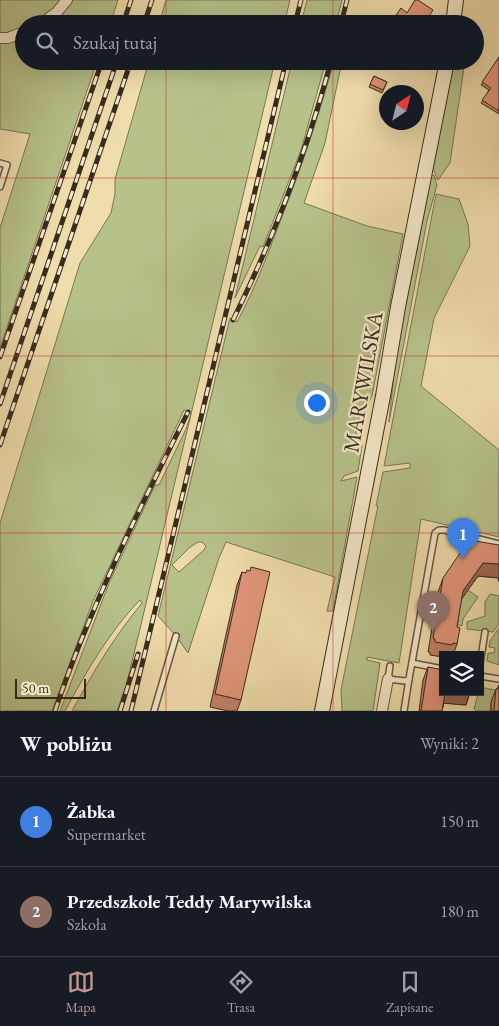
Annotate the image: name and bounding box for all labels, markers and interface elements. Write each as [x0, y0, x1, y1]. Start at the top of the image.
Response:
search box [15, 15, 484, 70]
icon: search [33, 29, 61, 57]
text: Szukaj tutaj [73, 30, 157, 55]
north arrow [379, 85, 424, 130]
street label: MARYWILSKA [336, 309, 390, 455]
your location [304, 390, 330, 416]
pin: 1 [447, 518, 479, 559]
pin: 2 [417, 591, 449, 632]
map controls [439, 651, 484, 696]
button: layers [439, 651, 484, 696]
scale bar [15, 676, 86, 699]
text: 50 m [22, 679, 49, 697]
text: W pobliżu [20, 730, 112, 757]
text: Wyniki: 2 [420, 733, 479, 754]
text: Żabka [67, 799, 115, 824]
text: 1 [32, 811, 40, 832]
text: 150 m [440, 811, 479, 832]
text: Supermarket [67, 824, 146, 845]
text: Przedszkole Teddy Marywilska [67, 889, 312, 914]
text: 2 [32, 901, 40, 922]
text: 180 m [440, 901, 479, 922]
text: Szkoła [67, 914, 107, 935]
tab: Mapa [65, 968, 96, 1016]
tab: Trasa [227, 968, 255, 1016]
tab: Zapisane [386, 968, 434, 1016]

